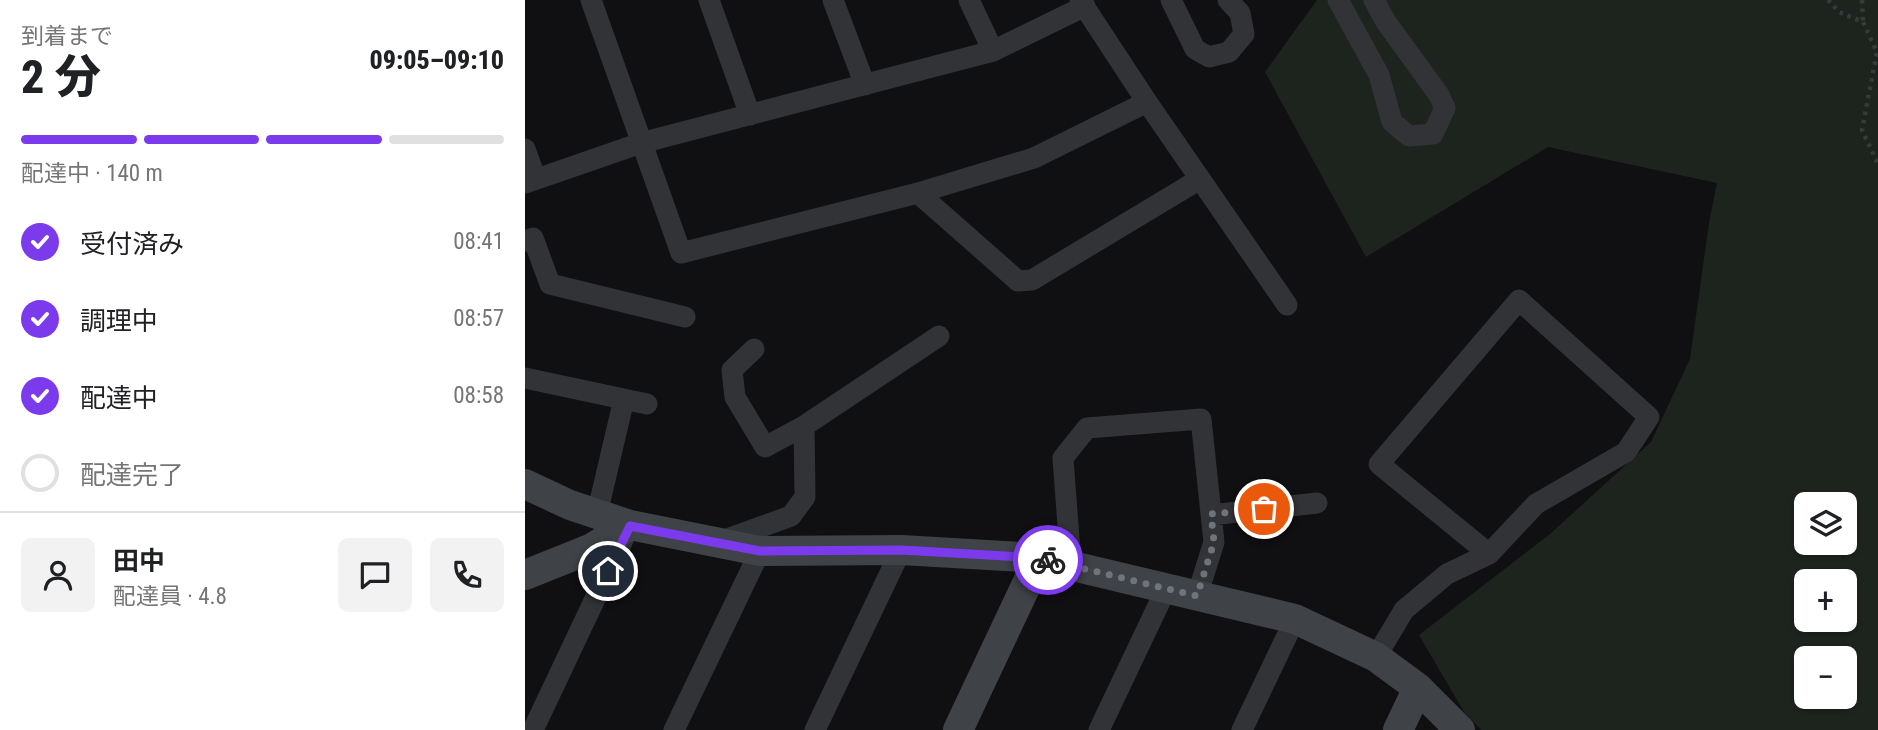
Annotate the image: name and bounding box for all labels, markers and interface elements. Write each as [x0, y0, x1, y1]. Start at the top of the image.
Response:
text: 到着まで [21, 23, 113, 50]
text: 09:05–09:10 [370, 45, 504, 75]
text: 2 分 [21, 50, 101, 104]
text: 配達中 · 140 m [21, 160, 163, 187]
icon: check [21, 223, 59, 261]
text: 08:41 [453, 228, 504, 255]
text: 受付済み [80, 229, 184, 259]
icon: check [21, 300, 59, 338]
text: 08:57 [453, 305, 504, 332]
text: 調理中 [80, 306, 158, 336]
icon: check [21, 377, 59, 415]
text: 08:58 [453, 382, 504, 409]
text: 配達中 [80, 383, 158, 413]
text: 配達完了 [80, 460, 184, 490]
pin [1234, 479, 1294, 539]
icon: bag [1245, 490, 1283, 528]
map controls [1794, 492, 1857, 709]
button: layers [1794, 492, 1857, 555]
courier [1013, 525, 1083, 595]
button: person [21, 538, 95, 612]
button: chat [338, 538, 412, 612]
button: phone [430, 538, 504, 612]
pin [578, 541, 638, 601]
icon: bike [1029, 541, 1067, 579]
text: 田中 [113, 546, 165, 576]
icon: home [589, 552, 627, 590]
button: + [1794, 569, 1857, 632]
text: 配達員 · 4.8 [113, 583, 227, 610]
button: − [1794, 646, 1857, 709]

